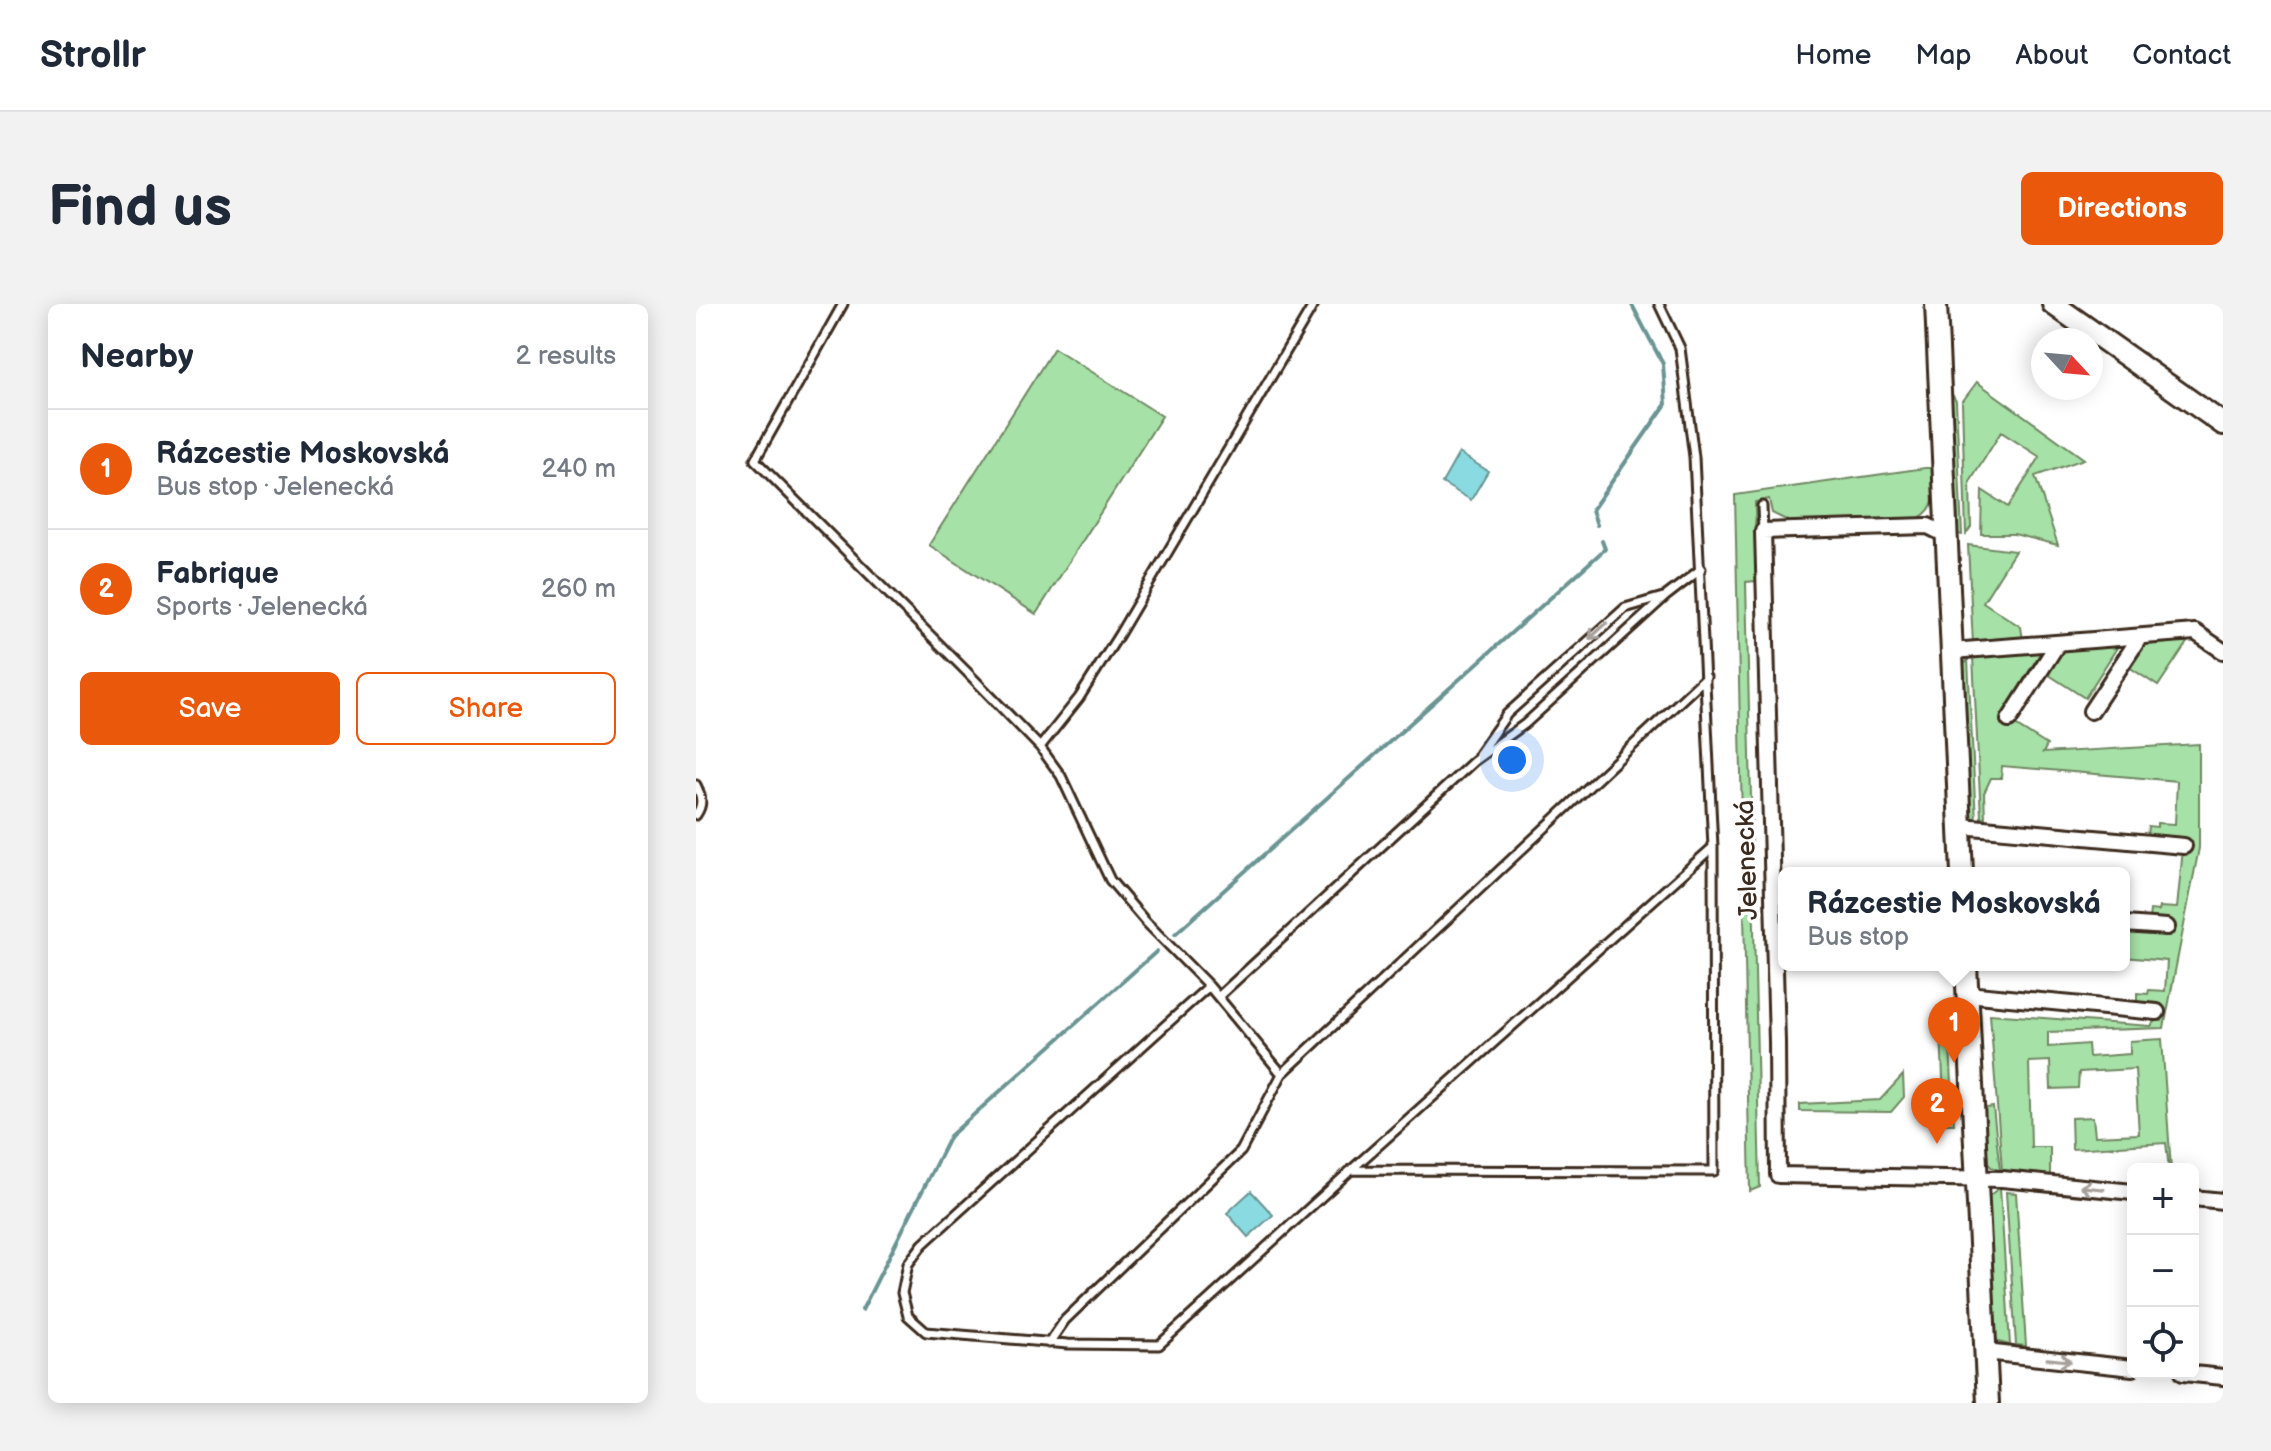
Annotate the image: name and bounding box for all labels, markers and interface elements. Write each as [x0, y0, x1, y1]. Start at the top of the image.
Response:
text: Strollr [40, 33, 146, 78]
text: Home [1795, 39, 1871, 72]
text: Map [1915, 39, 1972, 72]
text: About [2016, 39, 2088, 72]
text: Contact [2132, 39, 2231, 72]
button: Directions [2021, 172, 2223, 245]
text: Find us [48, 175, 232, 242]
north arrow [2031, 328, 2103, 400]
text: Nearby [80, 336, 194, 377]
text: 2 results [516, 341, 616, 372]
text: Rázcestie Moskovská [156, 436, 450, 472]
text: 1 [101, 454, 111, 485]
text: 240 m [541, 454, 616, 485]
text: Bus stop · Jelenecká [156, 472, 394, 503]
text: Fabrique [156, 556, 279, 592]
text: 2 [98, 574, 114, 605]
text: 260 m [541, 574, 616, 605]
text: Sports · Jelenecká [156, 592, 368, 623]
one-way arrow [1589, 622, 1609, 640]
button: Save [80, 672, 340, 745]
button: Share [356, 672, 616, 745]
your location [1492, 740, 1532, 780]
street label: Jelenecká [1730, 799, 1765, 921]
popup [1778, 867, 2130, 971]
text: Rázcestie Moskovská [1807, 886, 2101, 922]
text: Bus stop [1807, 922, 1909, 953]
pin: 1 [1928, 997, 1980, 1063]
pin: 2 [1911, 1078, 1963, 1144]
map controls [2127, 1163, 2199, 1379]
button: + [2127, 1163, 2199, 1235]
one-way arrow [2079, 1181, 2106, 1196]
button: − [2127, 1235, 2199, 1307]
button: locate [2127, 1307, 2199, 1379]
one-way arrow [2045, 1352, 2072, 1367]

